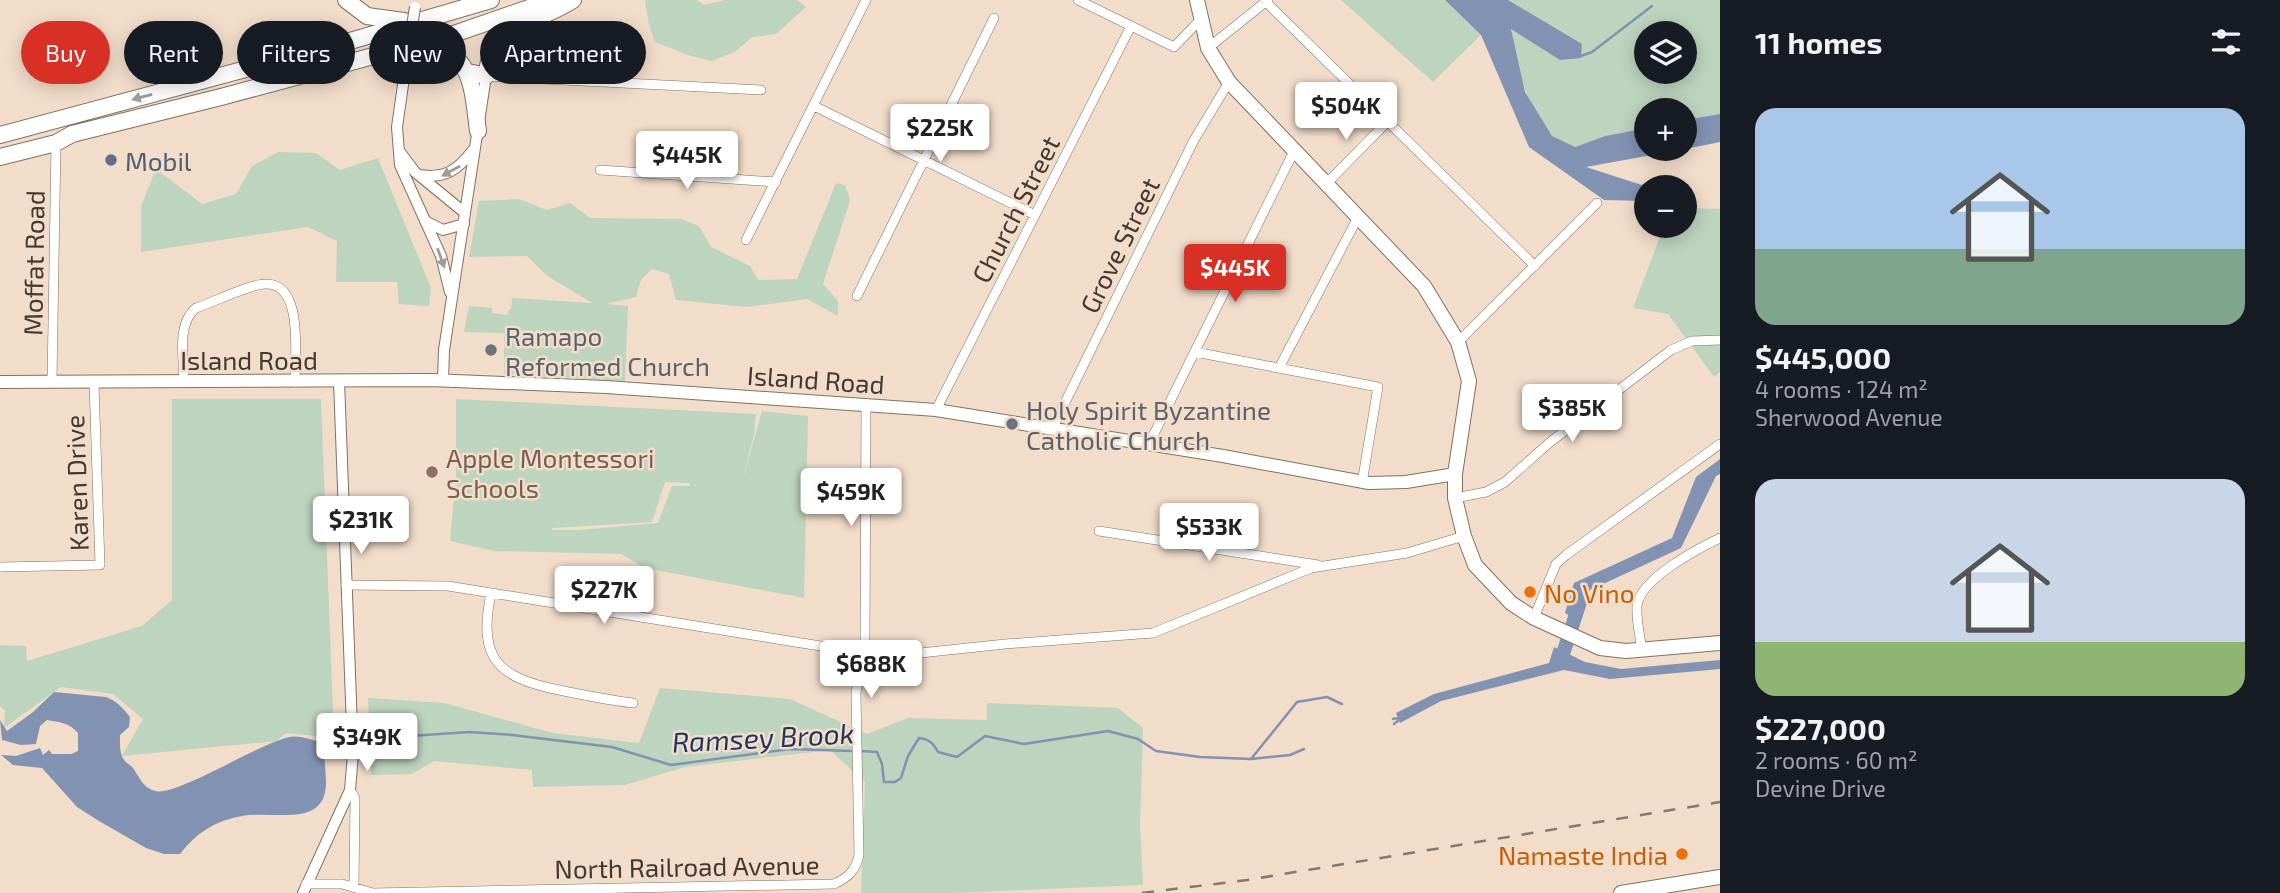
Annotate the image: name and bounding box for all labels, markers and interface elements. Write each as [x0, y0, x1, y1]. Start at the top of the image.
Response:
chip: Buy [21, 21, 110, 84]
chip: Rent [124, 21, 223, 84]
chip: Filters [237, 21, 355, 84]
chip: New [369, 21, 466, 84]
chip: Apartment [480, 21, 646, 84]
map controls [1634, 21, 1697, 238]
button: layers [1634, 21, 1697, 84]
icon: filters [2207, 23, 2245, 61]
text: 11 homes [1755, 24, 1882, 60]
pin: $504K [1297, 82, 1395, 142]
text: $504K [1311, 91, 1381, 119]
one-way arrow [131, 93, 152, 103]
button: + [1634, 98, 1697, 161]
pin: $225K [891, 104, 989, 164]
text: $225K [906, 113, 974, 141]
street label: Church Street [965, 130, 1065, 288]
pin: $445K [638, 132, 736, 191]
text: $445K [652, 140, 722, 168]
place label: Mobil [125, 145, 192, 176]
marker: Mobil [103, 152, 119, 168]
icon: home [1937, 154, 2063, 280]
one-way arrow [441, 165, 461, 176]
street label: Grove Street [1073, 172, 1165, 318]
button: − [1634, 175, 1697, 238]
street label: Moffat Road [16, 190, 50, 336]
pin: $445K [1186, 244, 1284, 304]
one-way arrow [436, 247, 447, 268]
text: $445K [1200, 253, 1270, 281]
place label: Ramapo Reformed Church [505, 320, 710, 381]
text: $445,000 [1755, 339, 1891, 375]
marker: Ramapo Reformed Church [483, 342, 499, 358]
street label: Island Road [180, 344, 318, 375]
street label: Island Road [746, 359, 886, 399]
text: 4 rooms · 124 m² [1755, 375, 1928, 403]
pin: $385K [1523, 384, 1621, 444]
text: $385K [1538, 393, 1606, 421]
place label: Holy Spirit Byzantine Catholic Church [1026, 394, 1271, 455]
text: Sherwood Avenue [1755, 403, 1943, 431]
street label: Karen Drive [58, 414, 94, 552]
marker: Holy Spirit Byzantine Catholic Church [1004, 416, 1020, 432]
place label: Apple Montessori Schools [446, 442, 654, 503]
marker: Apple Montessori Schools [424, 464, 440, 480]
pin: $459K [802, 468, 900, 528]
text: $459K [817, 477, 885, 505]
pin: $231K [312, 496, 410, 556]
pin: $533K [1160, 504, 1258, 563]
text: $231K [329, 505, 393, 533]
text: $533K [1176, 512, 1242, 540]
icon: home [1937, 525, 2063, 651]
pin: $227K [555, 566, 653, 626]
text: $227K [571, 575, 637, 603]
place label: No Vino [1544, 577, 1634, 608]
marker: No Vino [1522, 584, 1538, 600]
pin: $688K [822, 640, 920, 700]
text: $688K [836, 649, 906, 677]
text: $227,000 [1755, 710, 1886, 746]
pin: $349K [318, 714, 416, 773]
water label: Ramsey Brook [671, 715, 855, 759]
text: $349K [332, 722, 402, 750]
text: 2 rooms · 60 m² [1755, 746, 1917, 774]
text: Devine Drive [1755, 774, 1886, 802]
place label: Namaste India [1498, 839, 1668, 870]
marker: Namaste India [1674, 846, 1690, 862]
street label: North Railroad Avenue [554, 848, 820, 884]

